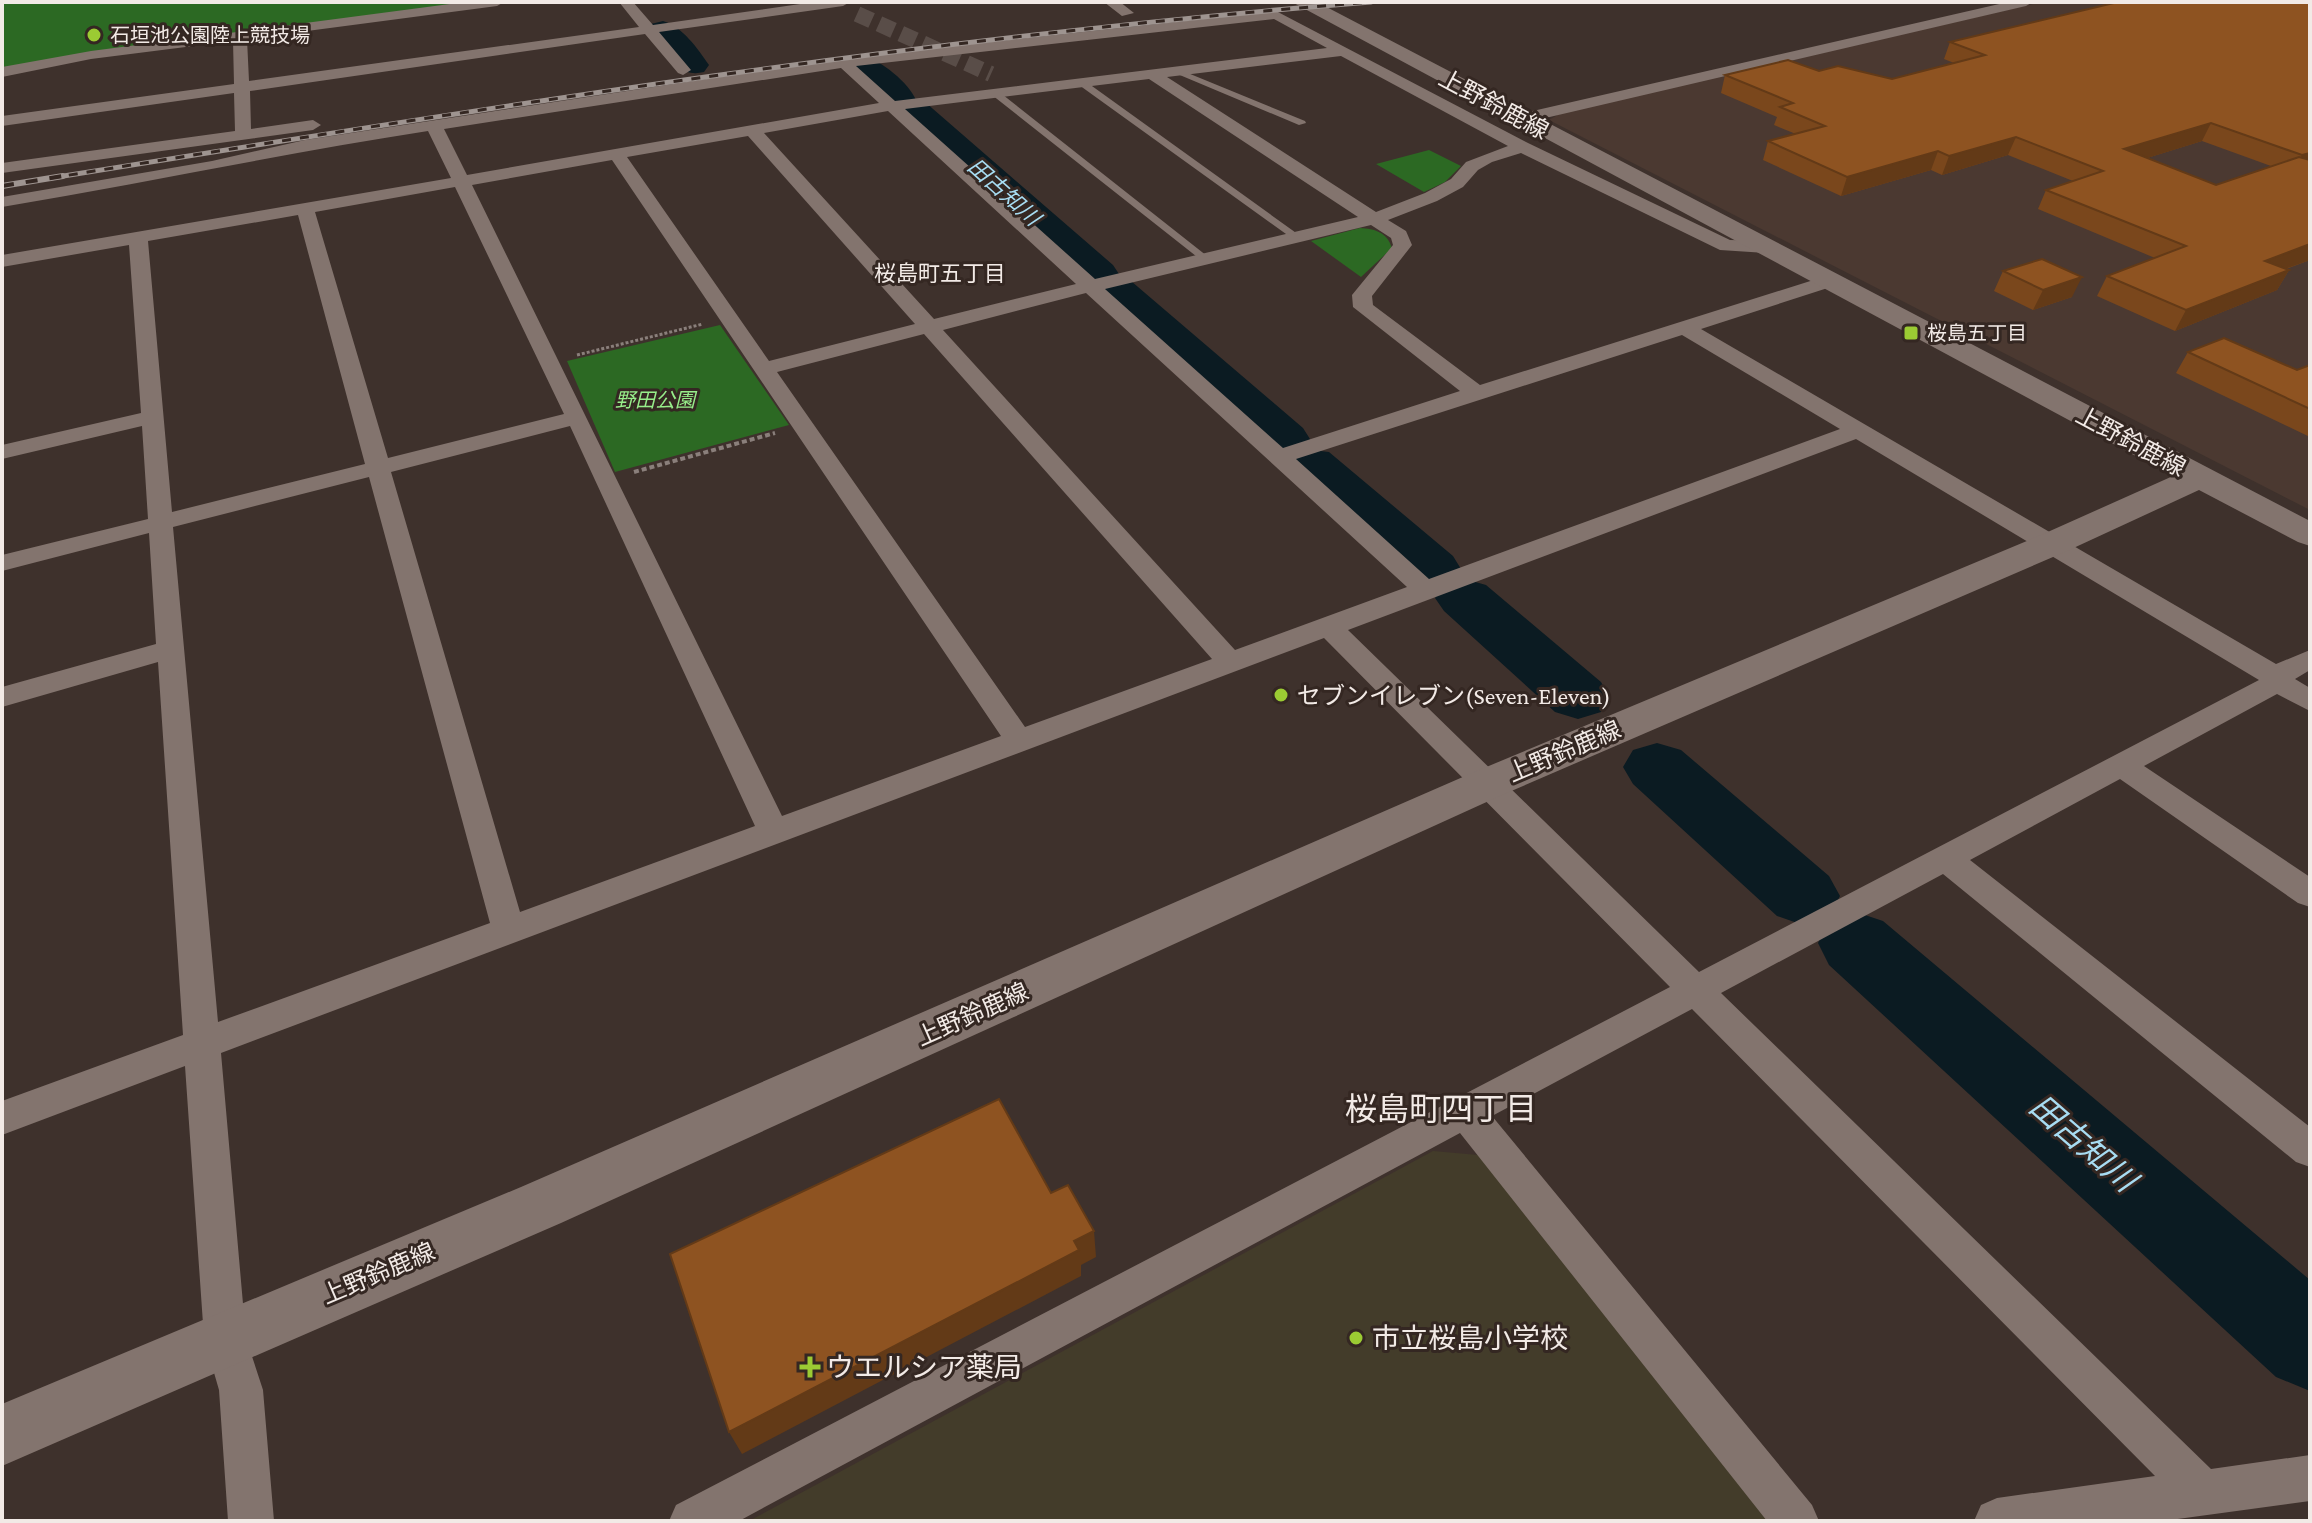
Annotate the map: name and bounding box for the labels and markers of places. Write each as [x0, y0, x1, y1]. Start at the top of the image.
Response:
place label: 石垣池公園陸上競技場 [110, 24, 310, 46]
marker: 石垣池公園陸上競技場 [85, 26, 103, 44]
place label: 桜島五丁目 [1927, 322, 2027, 344]
marker: 桜島五丁目 [1902, 324, 1920, 342]
place label: セブンイレブン(Seven-Eleven) [1297, 682, 1611, 710]
marker: セブンイレブン(Seven-Eleven) [1272, 686, 1290, 704]
place label: 市立桜島小学校 [1372, 1323, 1568, 1354]
marker: 市立桜島小学校 [1347, 1329, 1365, 1347]
place label: ウエルシア薬局 [826, 1352, 1022, 1383]
marker: ウエルシア薬局 [801, 1358, 819, 1376]

